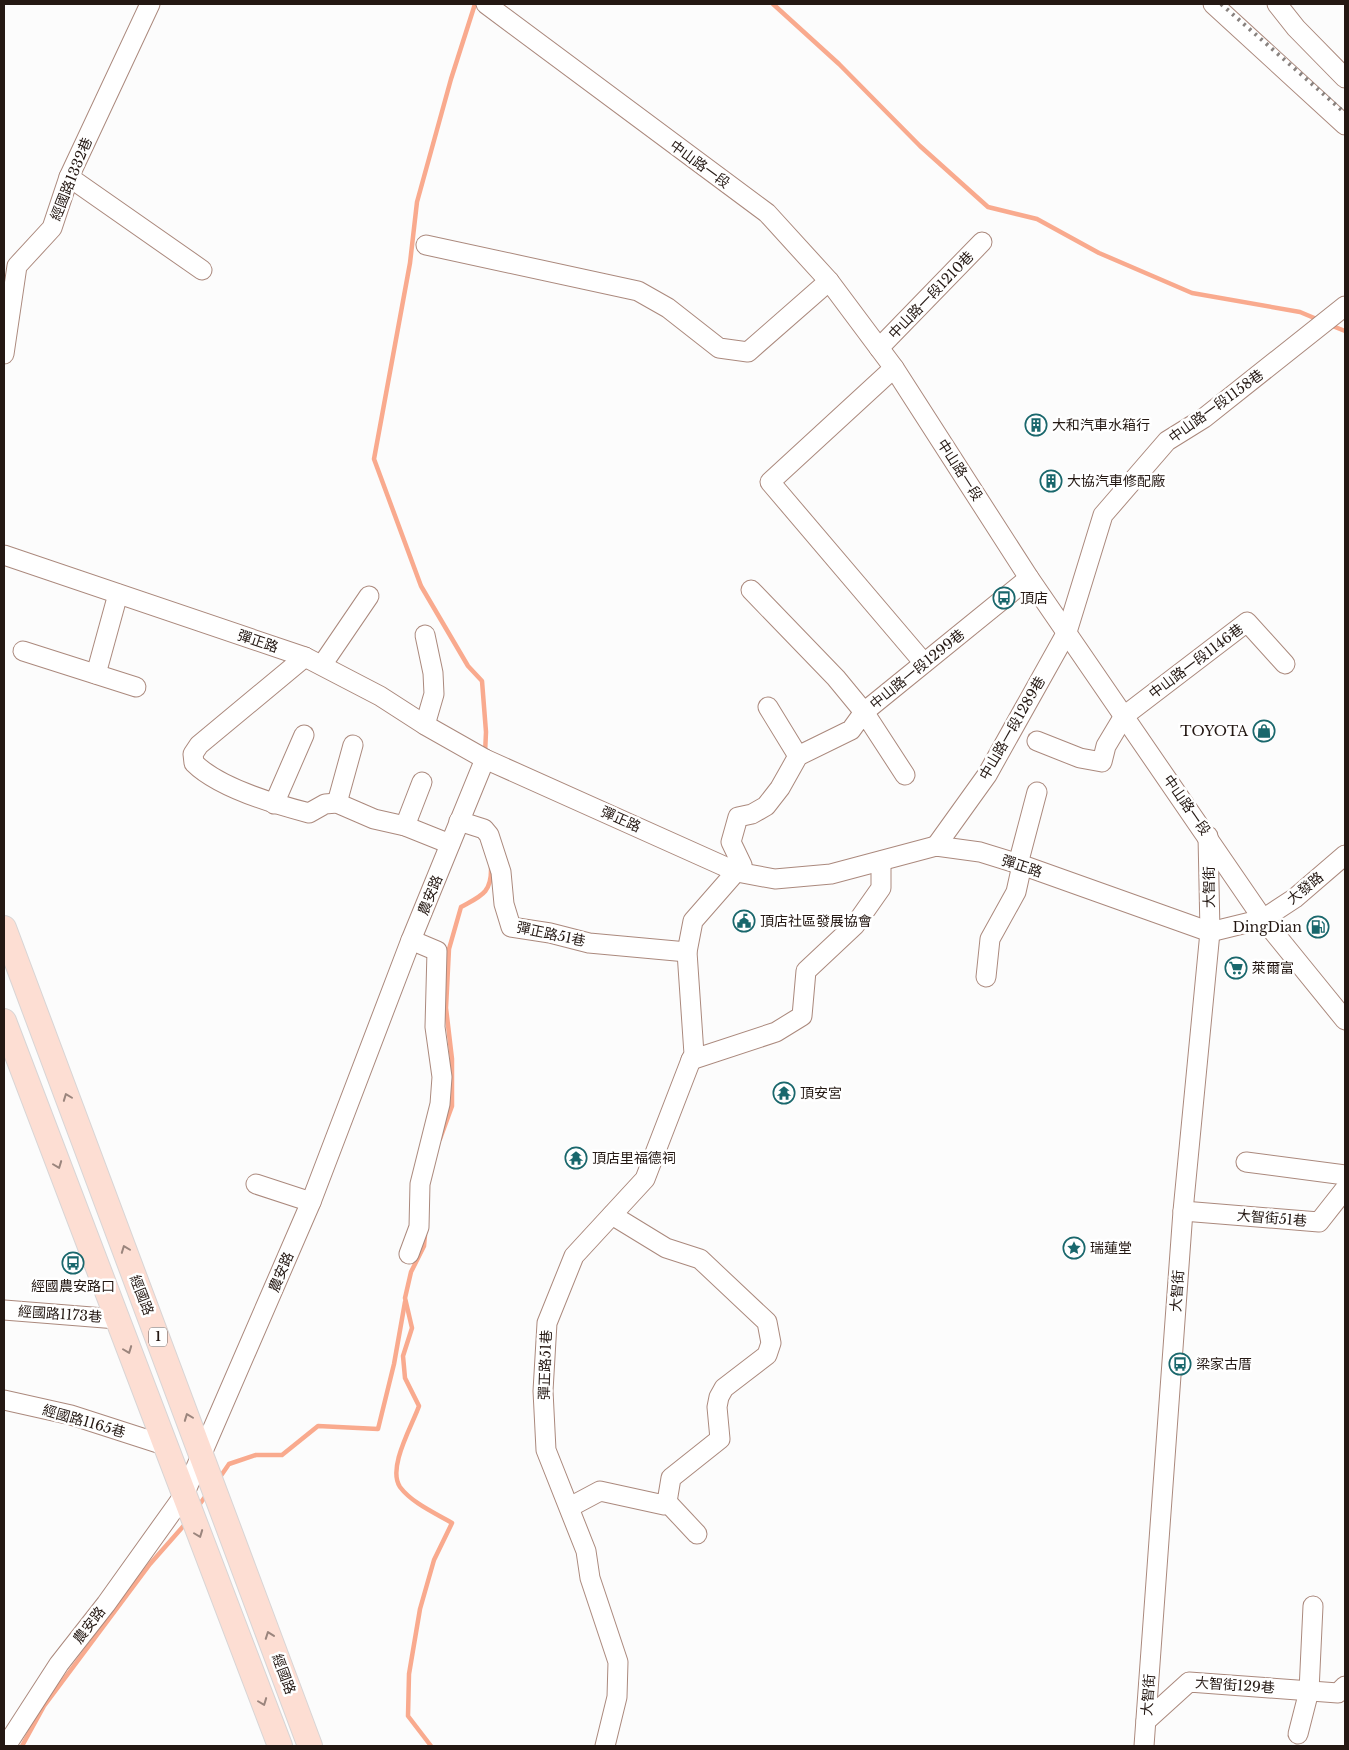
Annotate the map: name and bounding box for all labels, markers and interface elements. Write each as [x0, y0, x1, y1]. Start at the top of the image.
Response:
street label: 經國路1332巷 [46, 135, 96, 223]
street label: 中山路一段 [666, 136, 734, 192]
street label: 中山路一段1210巷 [885, 247, 977, 343]
street label: 中山路一段1158巷 [1165, 366, 1267, 446]
building icon: 大和汽車水箱行 [1024, 413, 1048, 437]
place label: 大和汽車水箱行 [1052, 416, 1150, 434]
street label: 中山路一段 [933, 436, 987, 504]
building icon: 大協汽車修配廠 [1039, 469, 1063, 493]
place label: 大協汽車修配廠 [1067, 472, 1165, 490]
bus stop icon: 頂店 [992, 586, 1016, 610]
place label: 頂店 [1020, 589, 1048, 607]
street label: 中山路一段1146巷 [1145, 620, 1247, 702]
street label: 中山路一段1299巷 [866, 625, 968, 713]
street label: 彈正路 [235, 626, 281, 656]
street label: 中山路一段1289巷 [975, 673, 1049, 783]
shop icon: TOYOTA [1252, 719, 1276, 743]
place label: TOYOTA [1180, 722, 1248, 740]
street label: 中山路一段 [1160, 771, 1214, 839]
street label: 彈正路 [598, 802, 644, 836]
street label: 彈正路 [999, 851, 1045, 881]
street label: 大智街 [1200, 866, 1218, 908]
street label: 大發路 [1283, 868, 1327, 908]
street label: 農安路 [414, 872, 446, 918]
public building icon: 頂店社區發展協會 [732, 909, 756, 933]
place label: 頂店社區發展協會 [760, 912, 872, 930]
fuel station icon: DingDian [1306, 915, 1330, 939]
street label: 彈正路51巷 [515, 918, 587, 950]
place label: DingDian [1232, 918, 1302, 936]
supermarket icon: 萊爾富 [1224, 956, 1248, 980]
place label: 萊爾富 [1252, 959, 1294, 977]
temple icon: 頂安宮 [772, 1081, 796, 1105]
place label: 頂安宮 [800, 1084, 842, 1102]
one-way arrow [63, 1093, 73, 1101]
temple icon: 頂店里福德祠 [564, 1146, 588, 1170]
place label: 頂店里福德祠 [592, 1149, 676, 1167]
one-way arrow [52, 1160, 62, 1169]
street label: 大智街51巷 [1236, 1206, 1308, 1230]
place icon: 瑞蓮堂 [1062, 1236, 1086, 1260]
place label: 瑞蓮堂 [1090, 1239, 1132, 1257]
one-way arrow [120, 1245, 130, 1253]
street label: 農安路 [265, 1249, 297, 1295]
bus stop icon: 經國農安路口 [61, 1251, 85, 1275]
street label: 大智街 [1167, 1269, 1187, 1313]
street label: 經國路 [126, 1272, 158, 1318]
place label: 經國農安路口 [31, 1277, 115, 1295]
street label: 經國路1173巷 [17, 1302, 103, 1326]
road number: 1 [149, 1328, 167, 1346]
street label: 彈正路51巷 [535, 1330, 555, 1400]
one-way arrow [122, 1345, 132, 1353]
bus stop icon: 梁家古厝 [1168, 1352, 1192, 1376]
place label: 梁家古厝 [1196, 1355, 1252, 1373]
street label: 經國路1165巷 [40, 1401, 128, 1441]
one-way arrow [184, 1413, 194, 1422]
one-way arrow [193, 1529, 203, 1538]
street label: 農安路 [69, 1603, 109, 1647]
one-way arrow [265, 1631, 275, 1640]
street label: 經國路 [268, 1651, 300, 1697]
street label: 大智街 [1138, 1673, 1158, 1717]
street label: 大智街129巷 [1195, 1673, 1275, 1697]
one-way arrow [257, 1698, 267, 1706]

